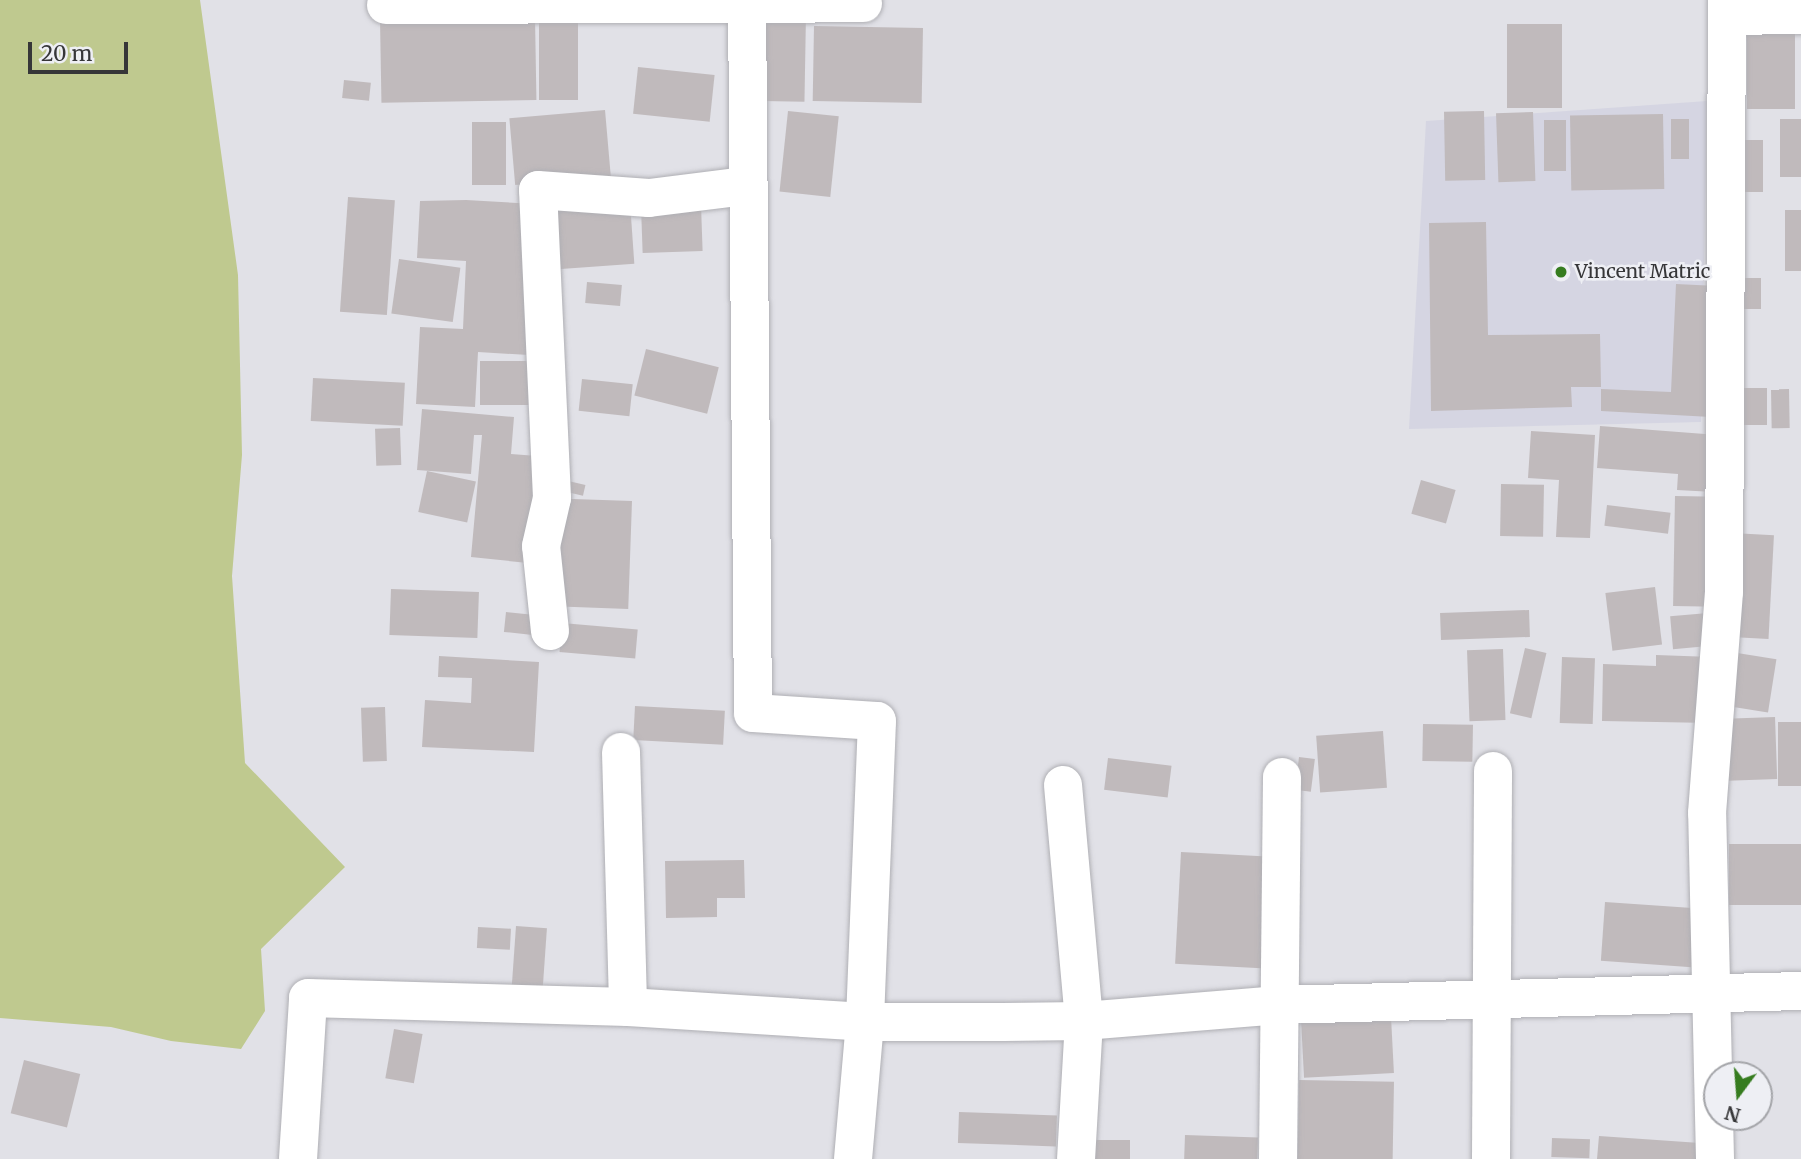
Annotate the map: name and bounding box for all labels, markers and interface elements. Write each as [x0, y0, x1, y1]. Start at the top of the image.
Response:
scale bar [32, 28, 131, 72]
text: 20 m [41, 40, 92, 67]
place label: Vincent Matric [1575, 261, 1710, 283]
marker: Vincent Matric [1553, 264, 1569, 280]
north arrow [1703, 1061, 1773, 1131]
text: N [1722, 1101, 1743, 1128]

